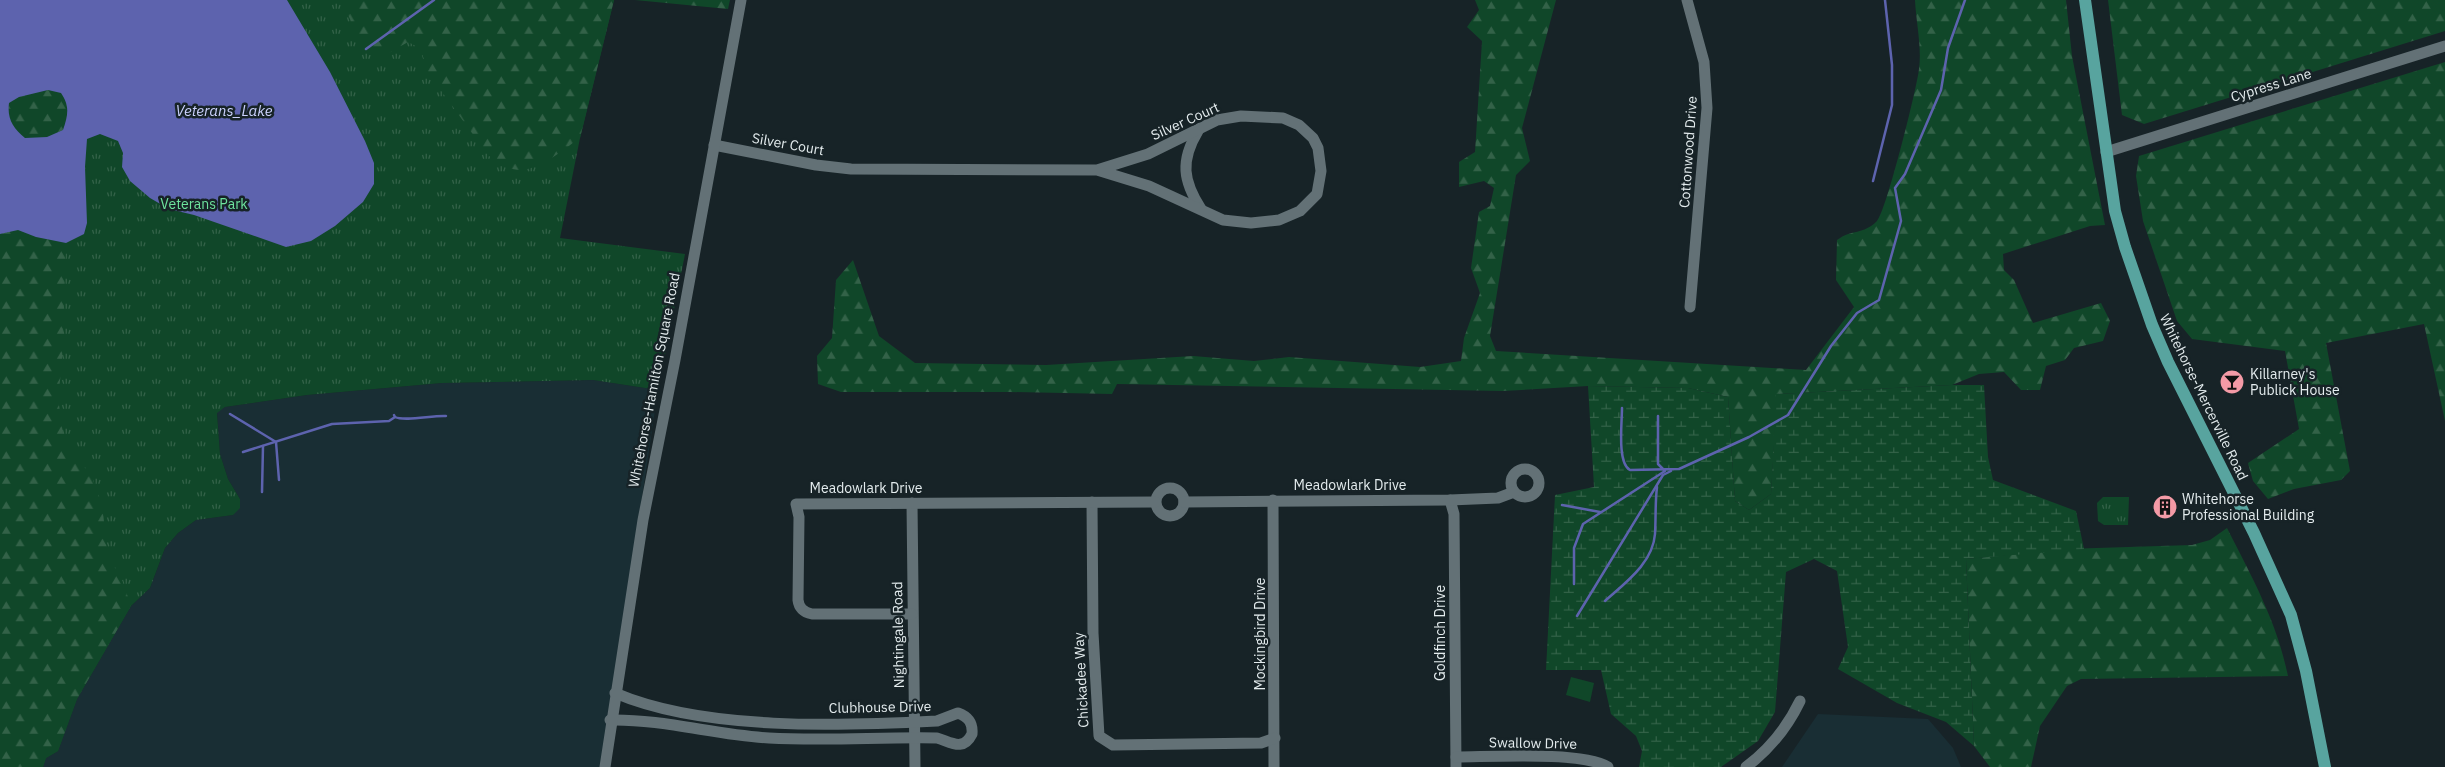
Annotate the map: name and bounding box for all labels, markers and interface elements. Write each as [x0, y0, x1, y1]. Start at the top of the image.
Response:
street label: Cypress Lane [2228, 64, 2314, 106]
street label: Cottonwood Drive [1675, 95, 1701, 209]
street label: Silver Court [1148, 98, 1222, 144]
water label: Veterans_Lake [176, 101, 273, 120]
street label: Silver Court [751, 129, 825, 159]
park label: Veterans Park [160, 195, 248, 213]
street label: Whitehorse-Hamilton Square Road [624, 271, 684, 489]
street label: Whitehorse-Mercerville Road [2156, 311, 2252, 483]
place label: Killarney's Publick House [2250, 365, 2340, 399]
bar icon: Killarney's Publick House [2219, 369, 2245, 395]
street label: Meadowlark Drive [1294, 476, 1407, 494]
street label: Meadowlark Drive [810, 479, 923, 497]
place label: Whitehorse Professional Building [2182, 490, 2315, 524]
building icon: Whitehorse Professional Building [2152, 494, 2178, 520]
street label: Mockingbird Drive [1251, 577, 1269, 691]
street label: Nightingale Road [888, 581, 908, 689]
street label: Goldfinch Drive [1431, 585, 1449, 681]
street label: Chickadee Way [1070, 632, 1092, 728]
street label: Clubhouse Drive [829, 697, 932, 717]
street label: Swallow Drive [1489, 733, 1578, 753]

